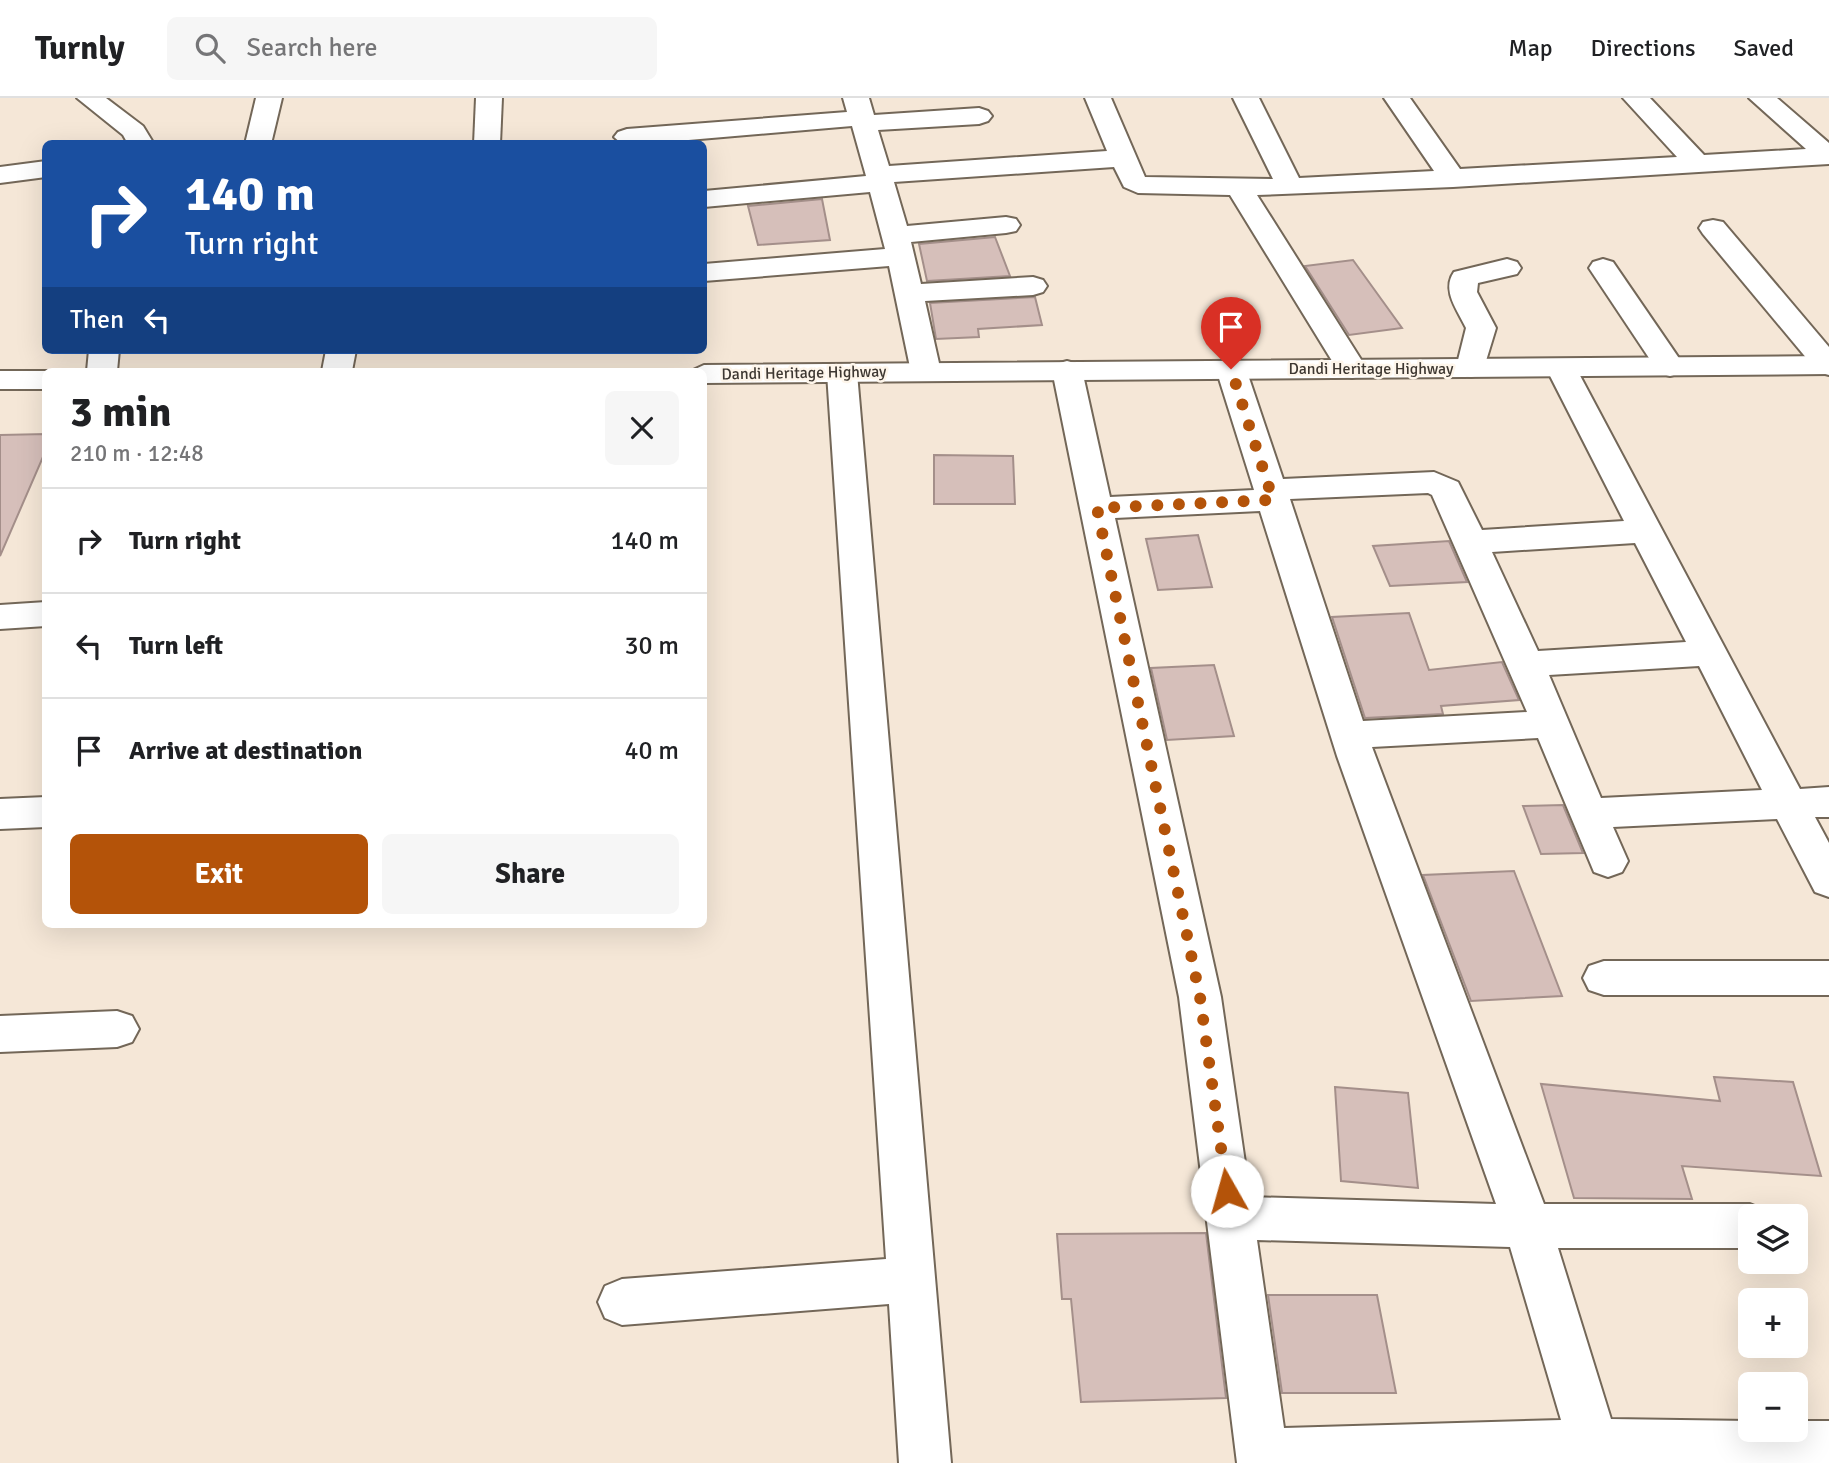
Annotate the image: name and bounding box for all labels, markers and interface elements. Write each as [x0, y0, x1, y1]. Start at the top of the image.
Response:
search box [167, 17, 657, 80]
text: Turnly [35, 28, 125, 69]
icon: search [191, 29, 229, 67]
text: Search here [247, 32, 378, 64]
text: Map [1508, 33, 1553, 63]
text: Directions [1591, 33, 1696, 63]
text: Saved [1734, 33, 1794, 63]
text: 140 m [185, 164, 315, 224]
icon: right [70, 168, 161, 259]
text: Turn right [185, 224, 318, 263]
pin [1201, 297, 1261, 369]
icon: left [138, 301, 176, 339]
text: Then [70, 304, 124, 336]
icon: arrive [1212, 308, 1250, 346]
street label: Dandi Heritage Highway [1288, 359, 1454, 379]
street label: Dandi Heritage Highway [721, 362, 887, 384]
text: 3 min [70, 387, 171, 438]
button: close [605, 391, 679, 465]
text: 210 m · 12:48 [70, 439, 204, 468]
icon: right [70, 522, 108, 560]
text: Turn right [129, 525, 241, 557]
text: 140 m [610, 525, 679, 557]
icon: left [70, 627, 108, 665]
text: Turn left [129, 630, 223, 662]
text: 30 m [624, 630, 679, 662]
icon: arrive [70, 732, 108, 770]
text: Arrive at destination [129, 735, 362, 767]
text: 40 m [624, 735, 679, 767]
button: Exit [70, 834, 368, 914]
button: Share [382, 834, 679, 914]
position arrow [1190, 1154, 1264, 1228]
map controls [1738, 1204, 1808, 1442]
button: layers [1738, 1204, 1808, 1274]
button: + [1738, 1288, 1808, 1358]
button: − [1738, 1372, 1808, 1442]

